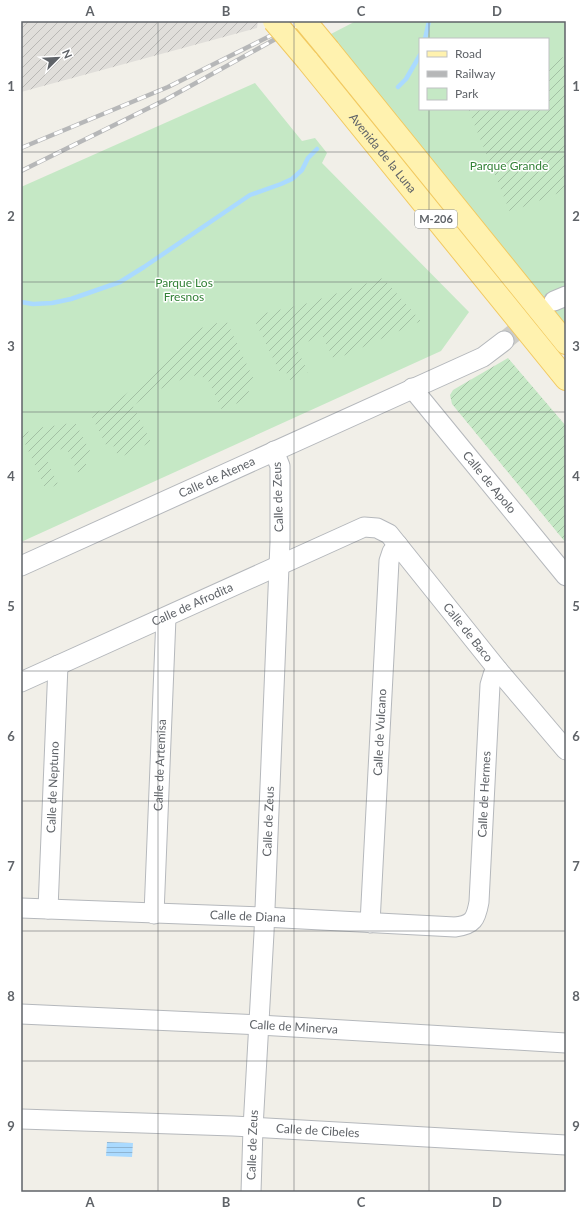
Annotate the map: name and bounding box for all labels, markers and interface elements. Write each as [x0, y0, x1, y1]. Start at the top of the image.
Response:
text: A [84, 3, 95, 19]
text: B [222, 3, 231, 19]
text: C [357, 3, 366, 19]
text: D [492, 3, 502, 19]
north arrow [38, 38, 78, 78]
legend [419, 38, 549, 110]
text: Road [455, 46, 482, 61]
text: N [60, 47, 75, 60]
text: Railway [455, 66, 496, 81]
text: 1 [7, 78, 15, 94]
text: 1 [572, 78, 580, 94]
text: Park [455, 86, 479, 101]
street label: Avenida de la Luna [346, 110, 420, 196]
park label: Parque Grande [470, 158, 548, 173]
text: 2 [7, 208, 15, 224]
text: 2 [572, 208, 580, 224]
road number: M-206 [415, 210, 457, 228]
park label: Parque Los Fresnos [155, 275, 213, 304]
text: 3 [7, 338, 15, 354]
text: 3 [572, 338, 580, 354]
street label: Calle de Apolo [460, 448, 520, 516]
street label: Calle de Atenea [176, 453, 257, 501]
street label: Calle de Zeus [269, 462, 286, 532]
text: 4 [7, 468, 15, 484]
text: 4 [572, 468, 580, 484]
street label: Calle de Afrodita [149, 579, 235, 629]
text: 5 [7, 598, 15, 614]
text: 5 [572, 598, 580, 614]
street label: Calle de Baco [440, 600, 497, 665]
street label: Calle de Vulcano [370, 688, 389, 776]
street label: Calle de Artemisa [150, 719, 169, 811]
text: 6 [7, 728, 15, 744]
text: 6 [572, 728, 580, 744]
street label: Calle de Neptuno [43, 741, 62, 833]
street label: Calle de Hermes [474, 751, 494, 838]
street label: Calle de Zeus [259, 786, 277, 857]
text: 7 [7, 858, 15, 874]
text: 7 [572, 858, 580, 874]
street label: Calle de Diana [210, 907, 286, 925]
text: 8 [7, 988, 15, 1004]
text: 8 [572, 988, 580, 1004]
street label: Calle de Minerva [249, 1017, 338, 1037]
street label: Calle de Zeus [243, 1109, 261, 1180]
text: 9 [7, 1118, 15, 1134]
text: 9 [572, 1118, 580, 1134]
street label: Calle de Cibeles [276, 1120, 360, 1140]
text: A [84, 1194, 95, 1210]
text: B [222, 1194, 231, 1210]
text: C [357, 1194, 366, 1210]
text: D [492, 1194, 502, 1210]

